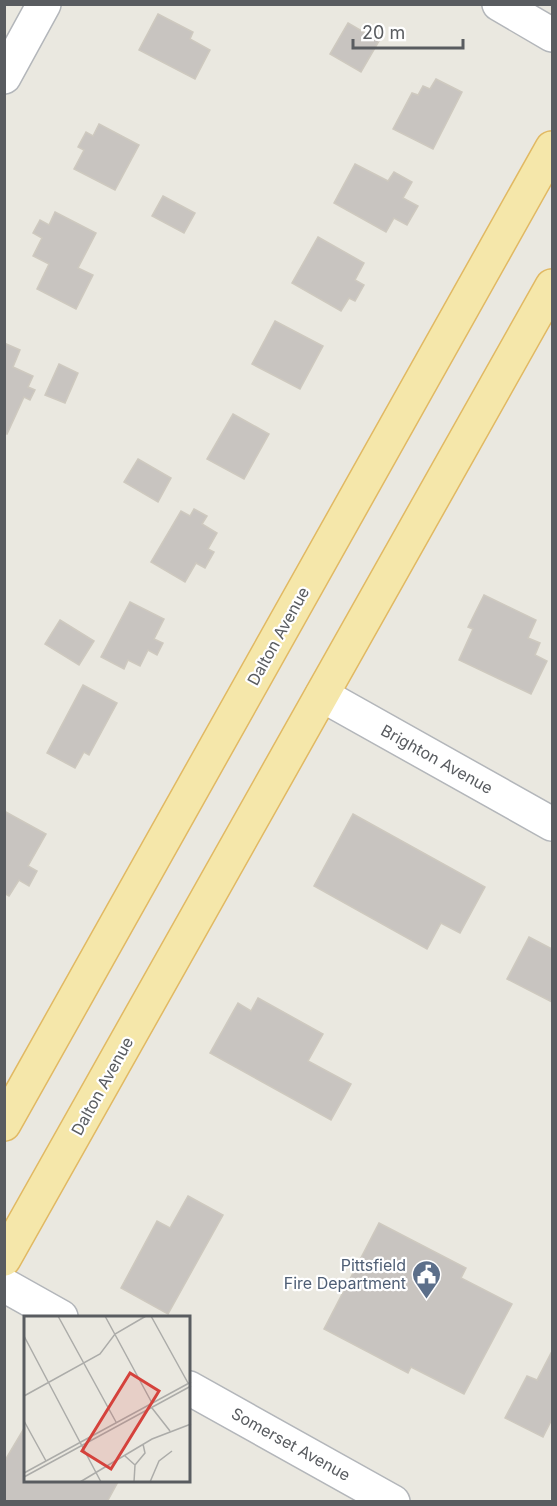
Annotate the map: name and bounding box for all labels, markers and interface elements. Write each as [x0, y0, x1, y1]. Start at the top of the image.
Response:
scale bar [353, 12, 462, 50]
text: 20 m [362, 22, 405, 43]
street label: Dalton Avenue [243, 583, 313, 689]
street label: Brighton Avenue [378, 720, 496, 798]
street label: Dalton Avenue [67, 1033, 137, 1139]
place label: Pittsfield Fire Department [284, 1255, 406, 1293]
public building icon: Pittsfield Fire Department [411, 1258, 443, 1300]
inset map [24, 1316, 190, 1482]
street label: Somerset Avenue [228, 1403, 354, 1485]

